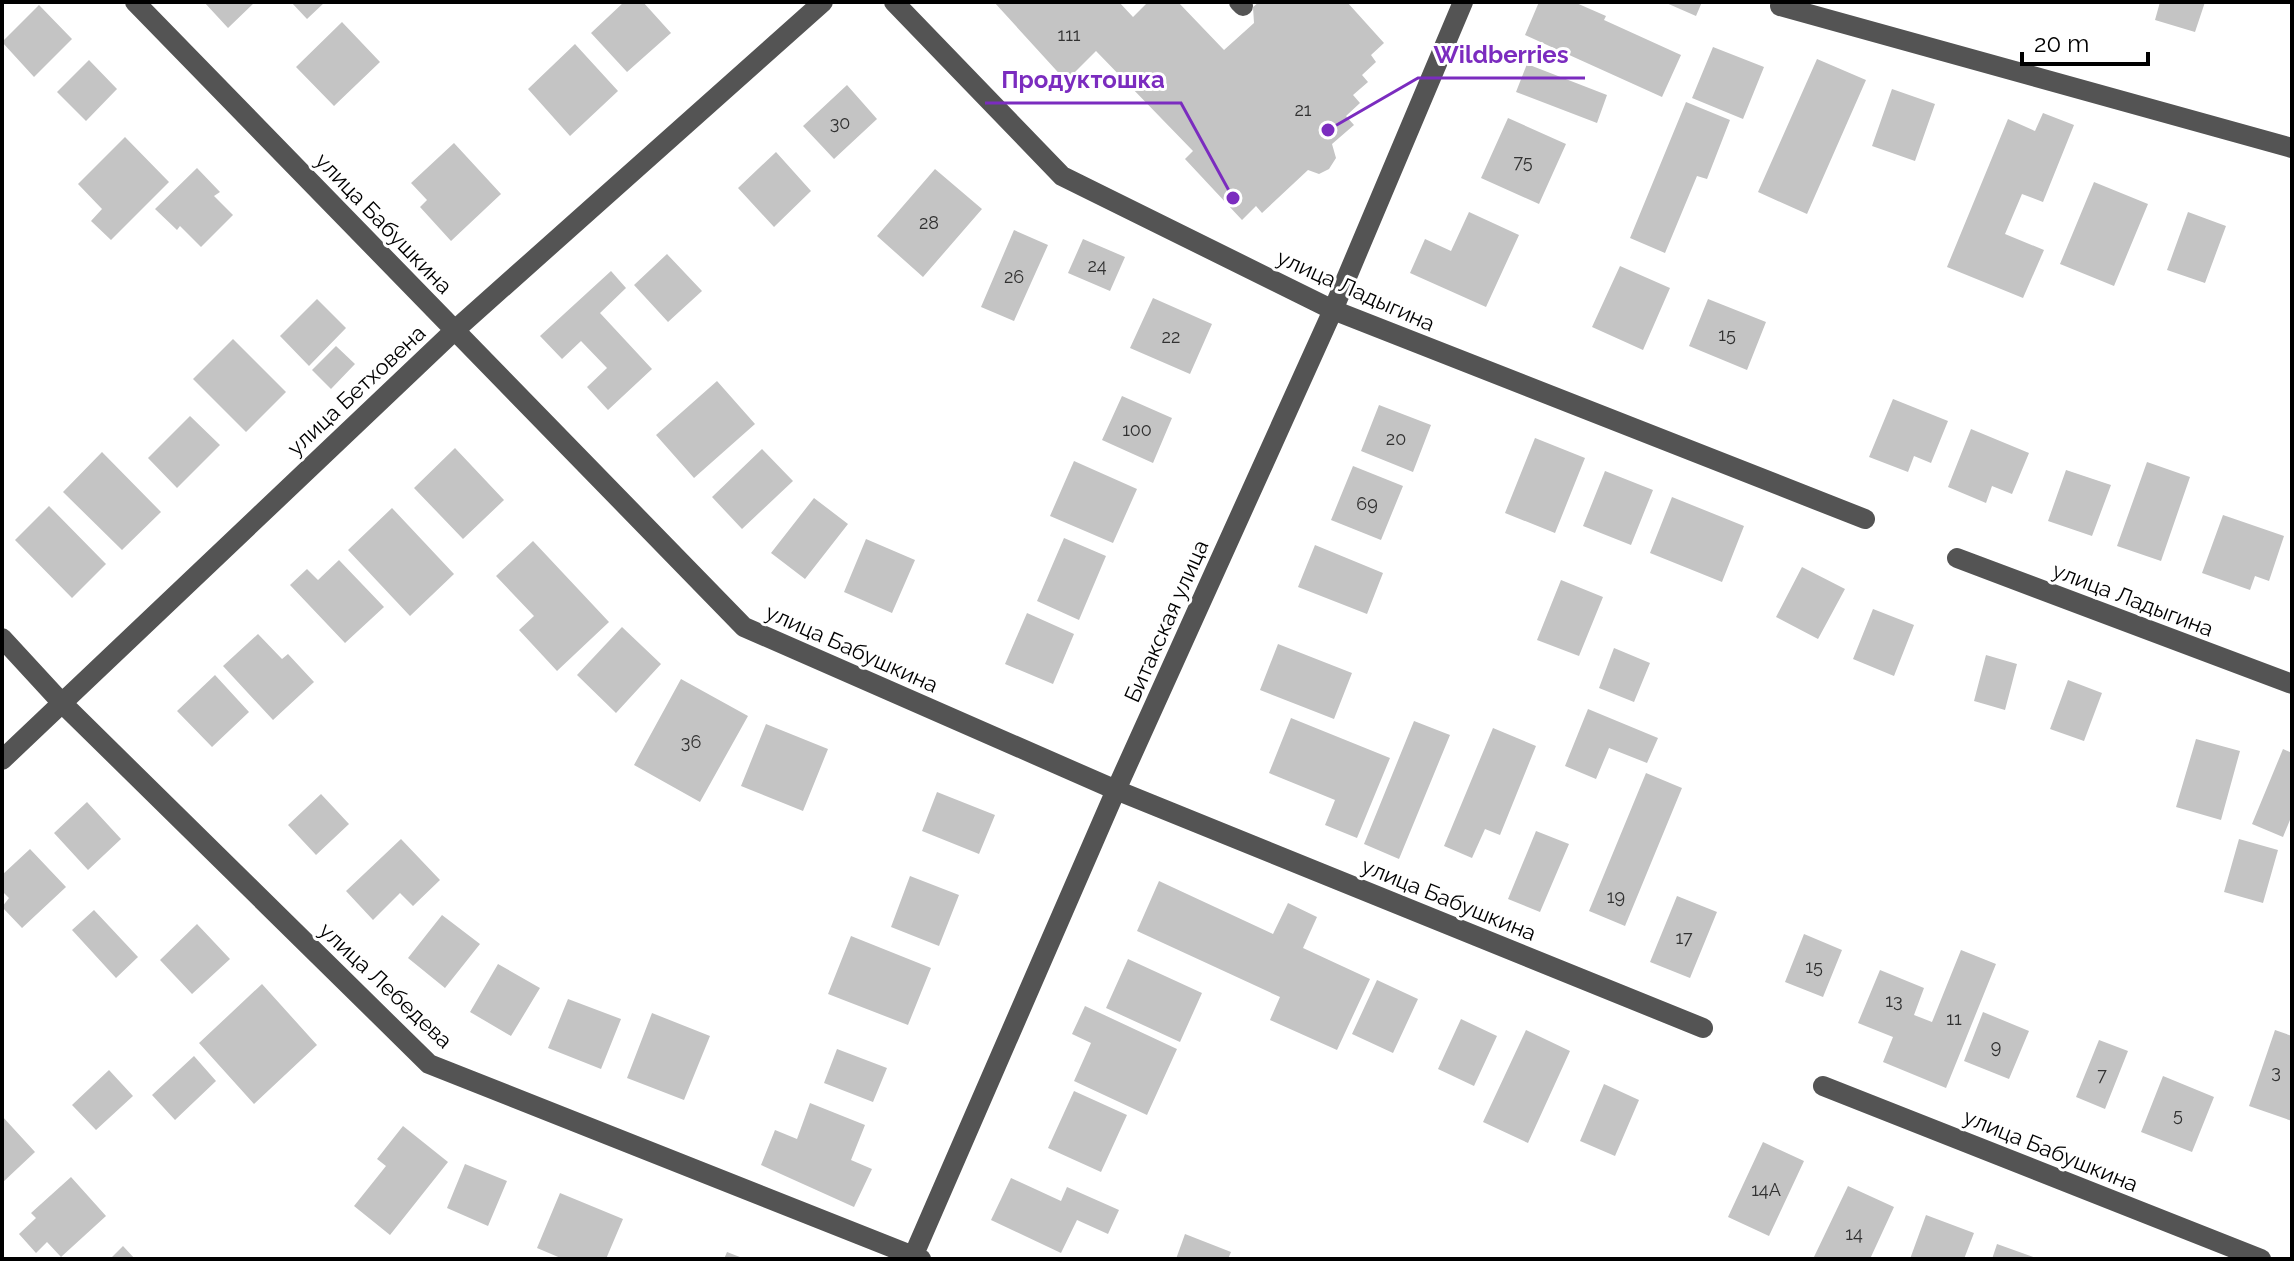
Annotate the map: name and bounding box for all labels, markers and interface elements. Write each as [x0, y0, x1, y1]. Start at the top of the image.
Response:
scale bar [2022, 16, 2148, 66]
house number: 111 [1057, 24, 1081, 45]
text: 20 m [2034, 29, 2089, 58]
callout: Wildberries [1418, 30, 1585, 78]
text: Wildberries [1434, 40, 1569, 69]
callout: Продуктошка [985, 55, 1181, 103]
text: Продуктошка [1001, 65, 1165, 94]
house number: 21 [1294, 99, 1312, 120]
house number: 30 [830, 112, 850, 133]
street label: улица Бабушкина [310, 147, 458, 299]
house number: 75 [1513, 151, 1533, 172]
house number: 28 [919, 212, 939, 233]
street label: улица Ладыгина [1273, 243, 1439, 337]
house number: 24 [1087, 255, 1107, 276]
house number: 26 [1004, 266, 1024, 287]
street label: улица Бетховена [282, 319, 430, 461]
house number: 15 [1718, 324, 1736, 345]
house number: 22 [1162, 326, 1180, 347]
house number: 100 [1122, 419, 1152, 440]
house number: 20 [1386, 428, 1406, 449]
house number: 69 [1356, 493, 1378, 514]
street label: Битакская улица [1119, 536, 1213, 706]
street label: улица Ладыгина [2049, 556, 2217, 642]
street label: улица Бабушкина [762, 598, 942, 698]
house number: 36 [681, 731, 701, 752]
street label: улица Бабушкина [1358, 852, 1540, 946]
house number: 19 [1607, 886, 1625, 907]
street label: улица Лебедева [314, 917, 458, 1053]
house number: 17 [1675, 927, 1693, 948]
house number: 15 [1805, 956, 1823, 977]
house number: 13 [1885, 990, 1903, 1011]
house number: 11 [1946, 1008, 1962, 1029]
house number: 9 [1991, 1036, 2001, 1057]
house number: 3 [2271, 1061, 2281, 1082]
house number: 7 [2097, 1064, 2107, 1085]
street label: улица Бабушкина [1960, 1103, 2142, 1197]
house number: 5 [2173, 1104, 2183, 1125]
house number: 14А [1751, 1179, 1781, 1200]
house number: 14 [1845, 1223, 1863, 1244]

